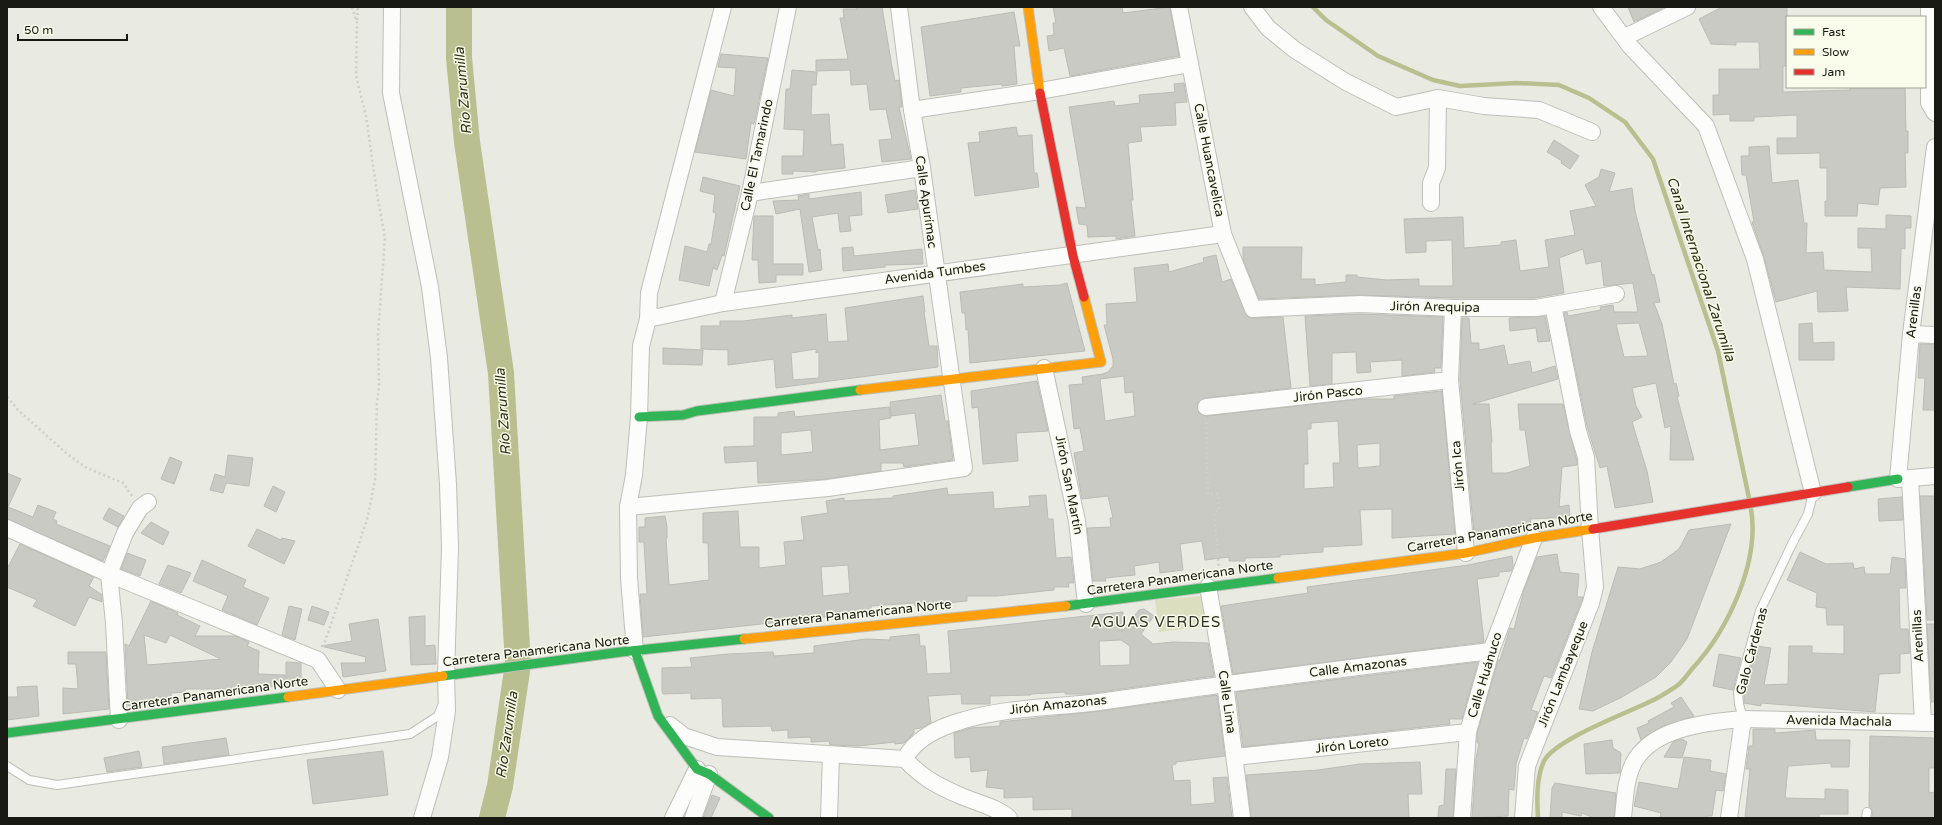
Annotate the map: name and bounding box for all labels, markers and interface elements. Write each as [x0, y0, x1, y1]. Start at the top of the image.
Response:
scale bar [18, 16, 127, 42]
legend [1786, 16, 1926, 88]
text: 50 m [24, 23, 53, 37]
text: Fast [1822, 25, 1846, 39]
text: Slow [1822, 45, 1849, 59]
water label: Río Zarumilla [451, 46, 475, 135]
text: Jam [1822, 65, 1845, 79]
street label: Calle El Tamarindo [737, 97, 777, 212]
street label: Calle Huancavelica [1190, 102, 1228, 218]
street label: Calle Apurímac [912, 154, 940, 250]
water label: Canal Internacional Zarumilla [1663, 175, 1739, 365]
street label: Avenida Tumbes [883, 258, 987, 288]
street label: Arenillas [1903, 285, 1925, 339]
street label: Jirón Arequipa [1390, 298, 1480, 316]
water label: Río Zarumilla [491, 367, 515, 456]
street label: Jirón Pasco [1292, 382, 1364, 406]
street label: Jirón San Martín [1052, 434, 1086, 536]
street label: Jirón Ica [1448, 440, 1468, 492]
street label: Carretera Panamericana Norte [1406, 508, 1594, 556]
street label: Carretera Panamericana Norte [1086, 557, 1274, 599]
street label: Carretera Panamericana Norte [764, 596, 952, 632]
street label: Galo Cárdenas [1733, 606, 1771, 696]
street label: Arenillas [1909, 609, 1927, 663]
district label: AGUAS VERDES [1091, 613, 1221, 631]
street label: Jirón Lambayeque [1534, 619, 1592, 729]
street label: Calle Huánuco [1464, 630, 1506, 720]
street label: Carretera Panamericana Norte [442, 632, 630, 670]
street label: Calle Amazonas [1308, 653, 1408, 681]
street label: Calle Lima [1215, 669, 1239, 735]
street label: Carretera Panamericana Norte [121, 673, 309, 715]
water label: Río Zarumilla [492, 689, 522, 779]
street label: Jirón Amazonas [1008, 692, 1108, 718]
street label: Avenida Machala [1786, 712, 1892, 730]
street label: Jirón Loreto [1315, 733, 1390, 757]

